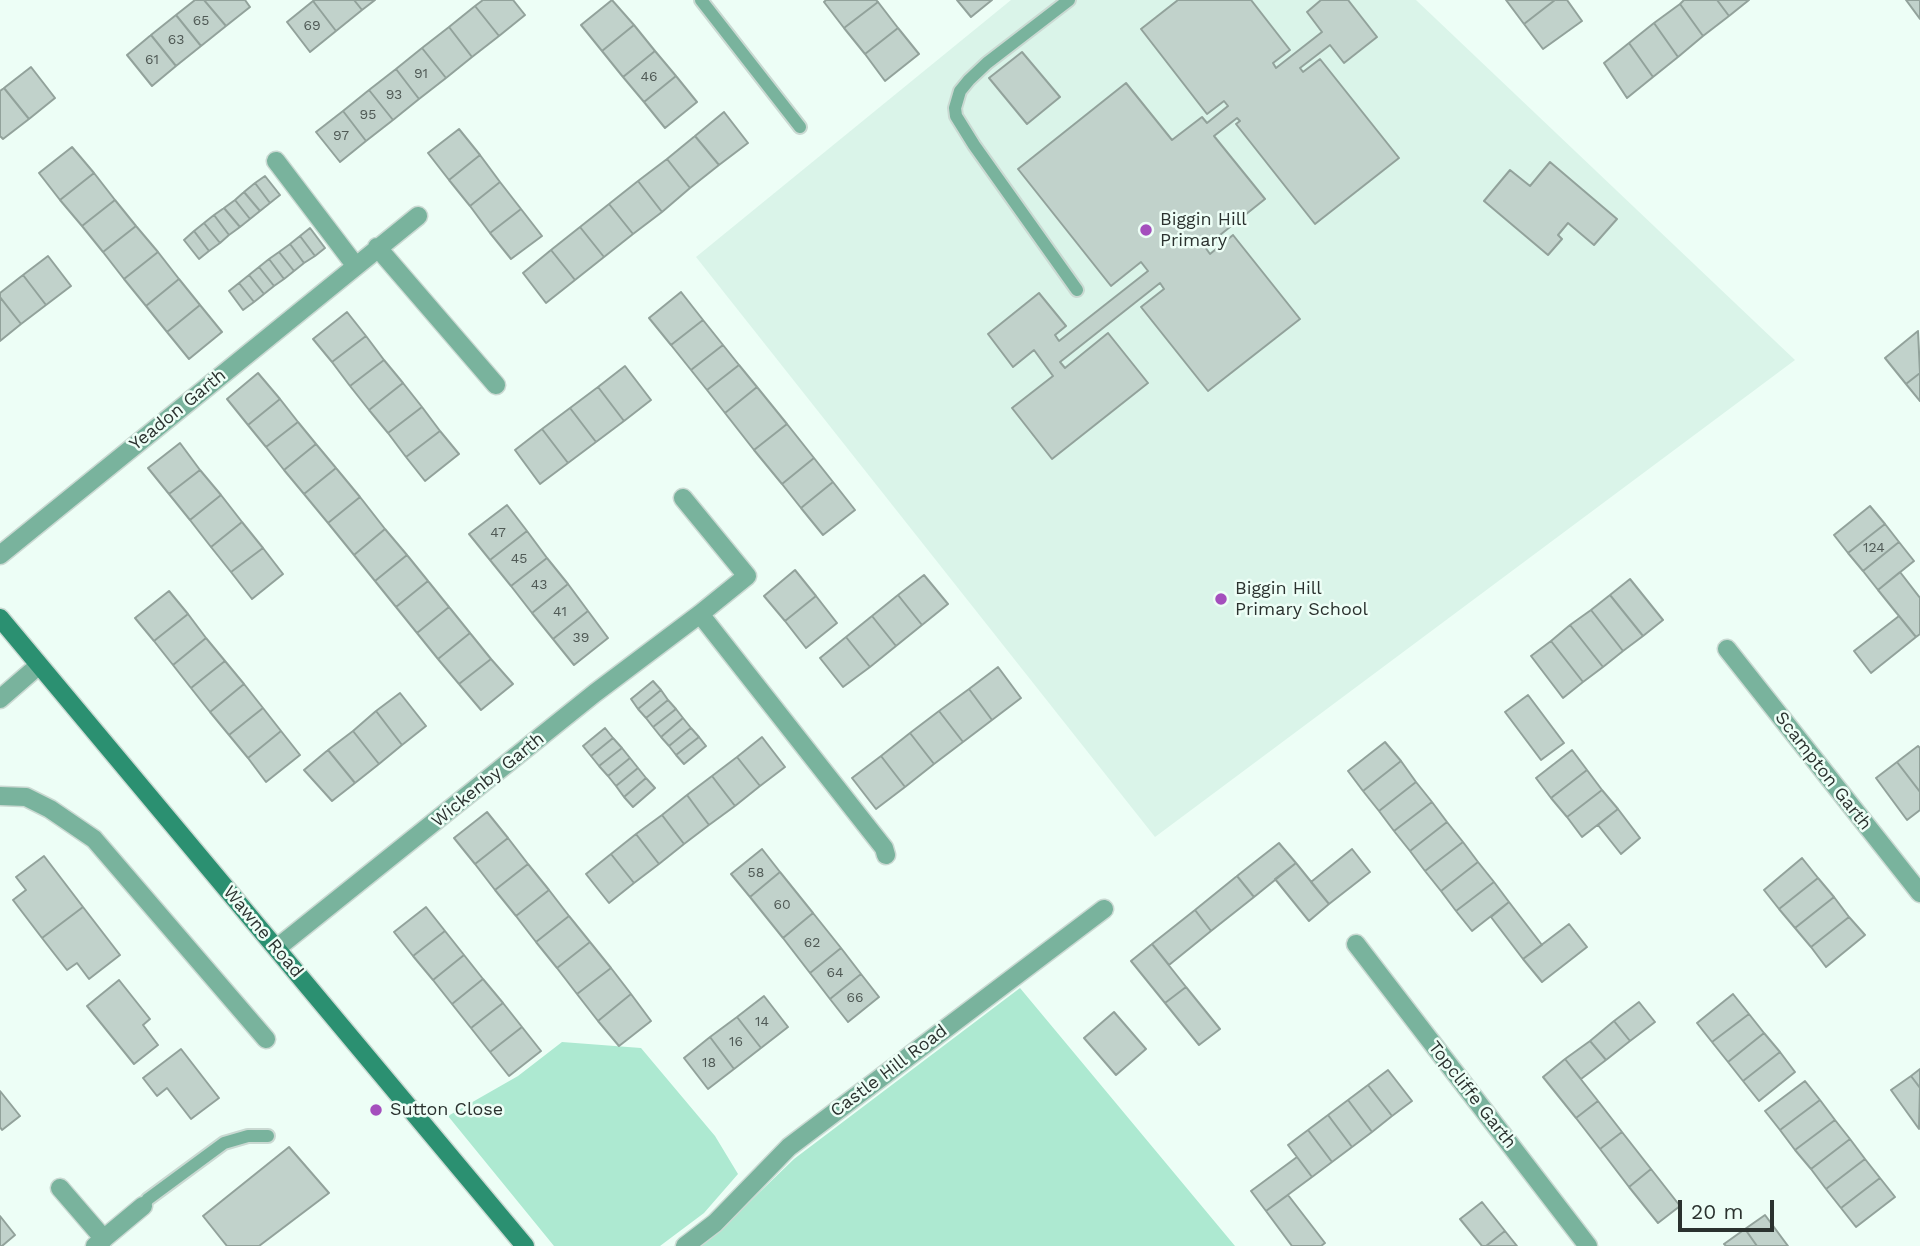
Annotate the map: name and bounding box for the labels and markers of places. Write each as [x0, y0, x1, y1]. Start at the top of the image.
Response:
place label: Biggin Hill Primary [1160, 209, 1247, 252]
marker: Biggin Hill Primary [1138, 222, 1154, 238]
place label: Biggin Hill Primary School [1235, 578, 1368, 620]
marker: Biggin Hill Primary School [1213, 591, 1229, 607]
place label: Sutton Close [390, 1099, 503, 1121]
marker: Sutton Close [368, 1102, 384, 1118]

